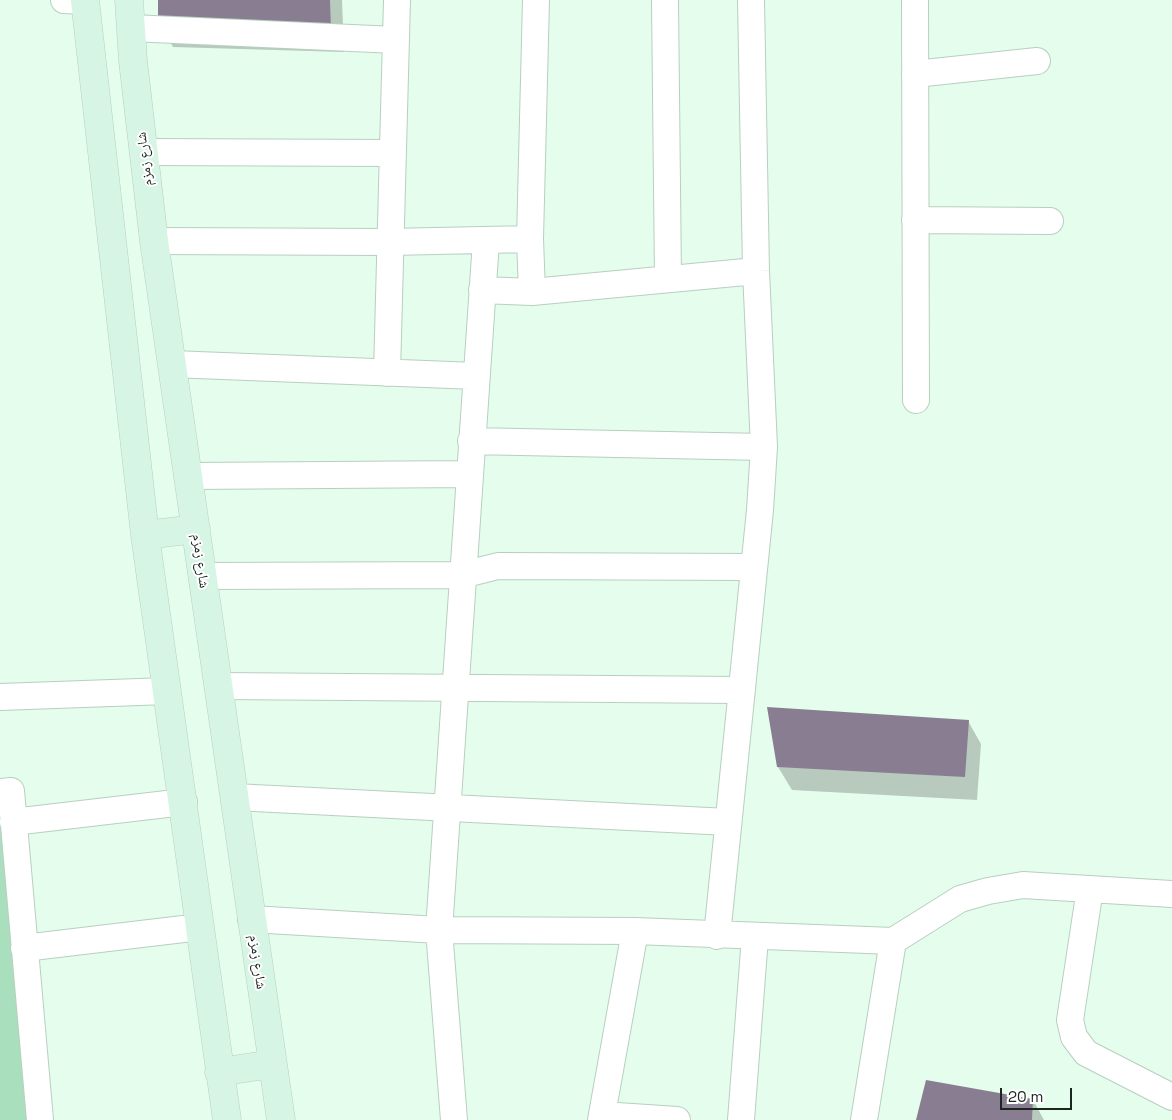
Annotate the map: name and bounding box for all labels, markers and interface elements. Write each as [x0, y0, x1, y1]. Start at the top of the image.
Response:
street label: شارع زمزم [133, 131, 157, 187]
street label: شارع زمزم [188, 533, 212, 589]
street label: شارع زمزم [245, 934, 269, 990]
scale bar [1002, 1078, 1074, 1110]
text: 20 m [1008, 1087, 1043, 1106]

